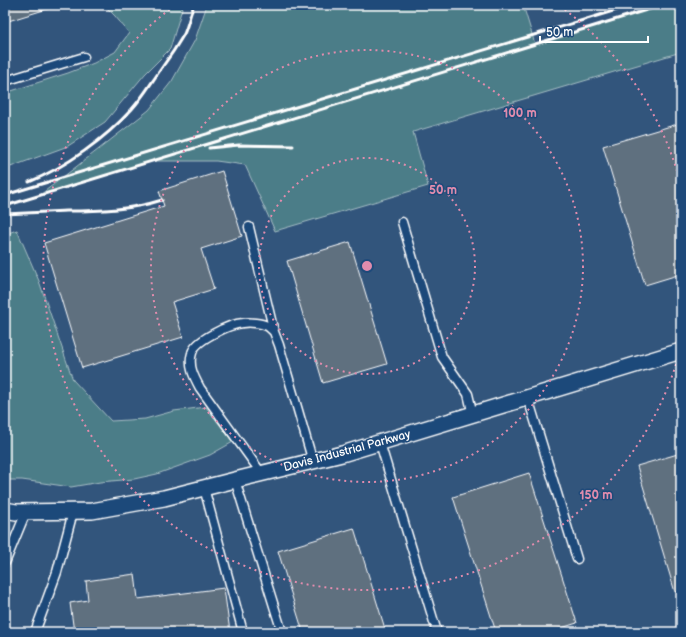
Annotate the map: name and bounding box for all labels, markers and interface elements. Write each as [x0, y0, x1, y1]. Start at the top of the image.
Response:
scale bar [540, 18, 648, 44]
text: 50 m [546, 25, 573, 40]
text: 100 m [503, 106, 537, 121]
text: 50 m [429, 183, 457, 198]
centre of rings [360, 259, 374, 273]
street label: Davis Industrial Parkway [282, 427, 413, 475]
text: 150 m [580, 488, 612, 503]

